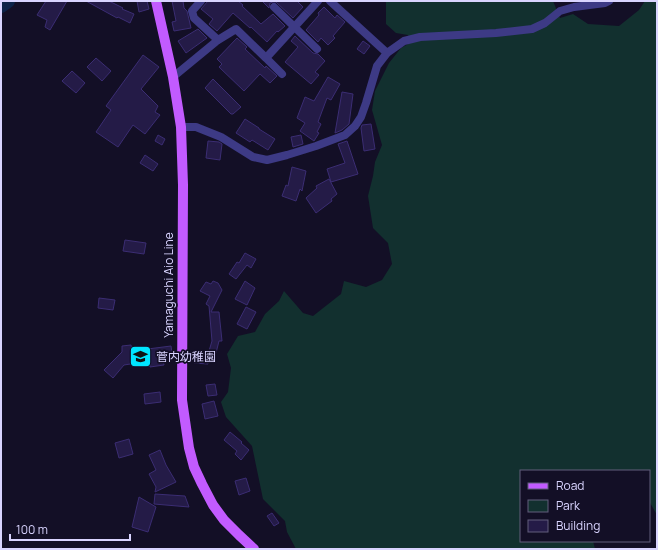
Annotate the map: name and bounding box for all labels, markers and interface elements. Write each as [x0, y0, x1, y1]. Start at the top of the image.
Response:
street label: Yamaguchi Aio Line [160, 232, 177, 338]
school or university icon: 菅内幼稚園 [128, 344, 154, 370]
place label: 菅内幼稚園 [156, 348, 216, 365]
legend [520, 470, 650, 542]
text: Road [556, 477, 584, 494]
text: Park [556, 497, 581, 514]
scale bar [10, 516, 130, 542]
text: Building [556, 517, 600, 534]
text: 100 m [16, 521, 48, 538]

